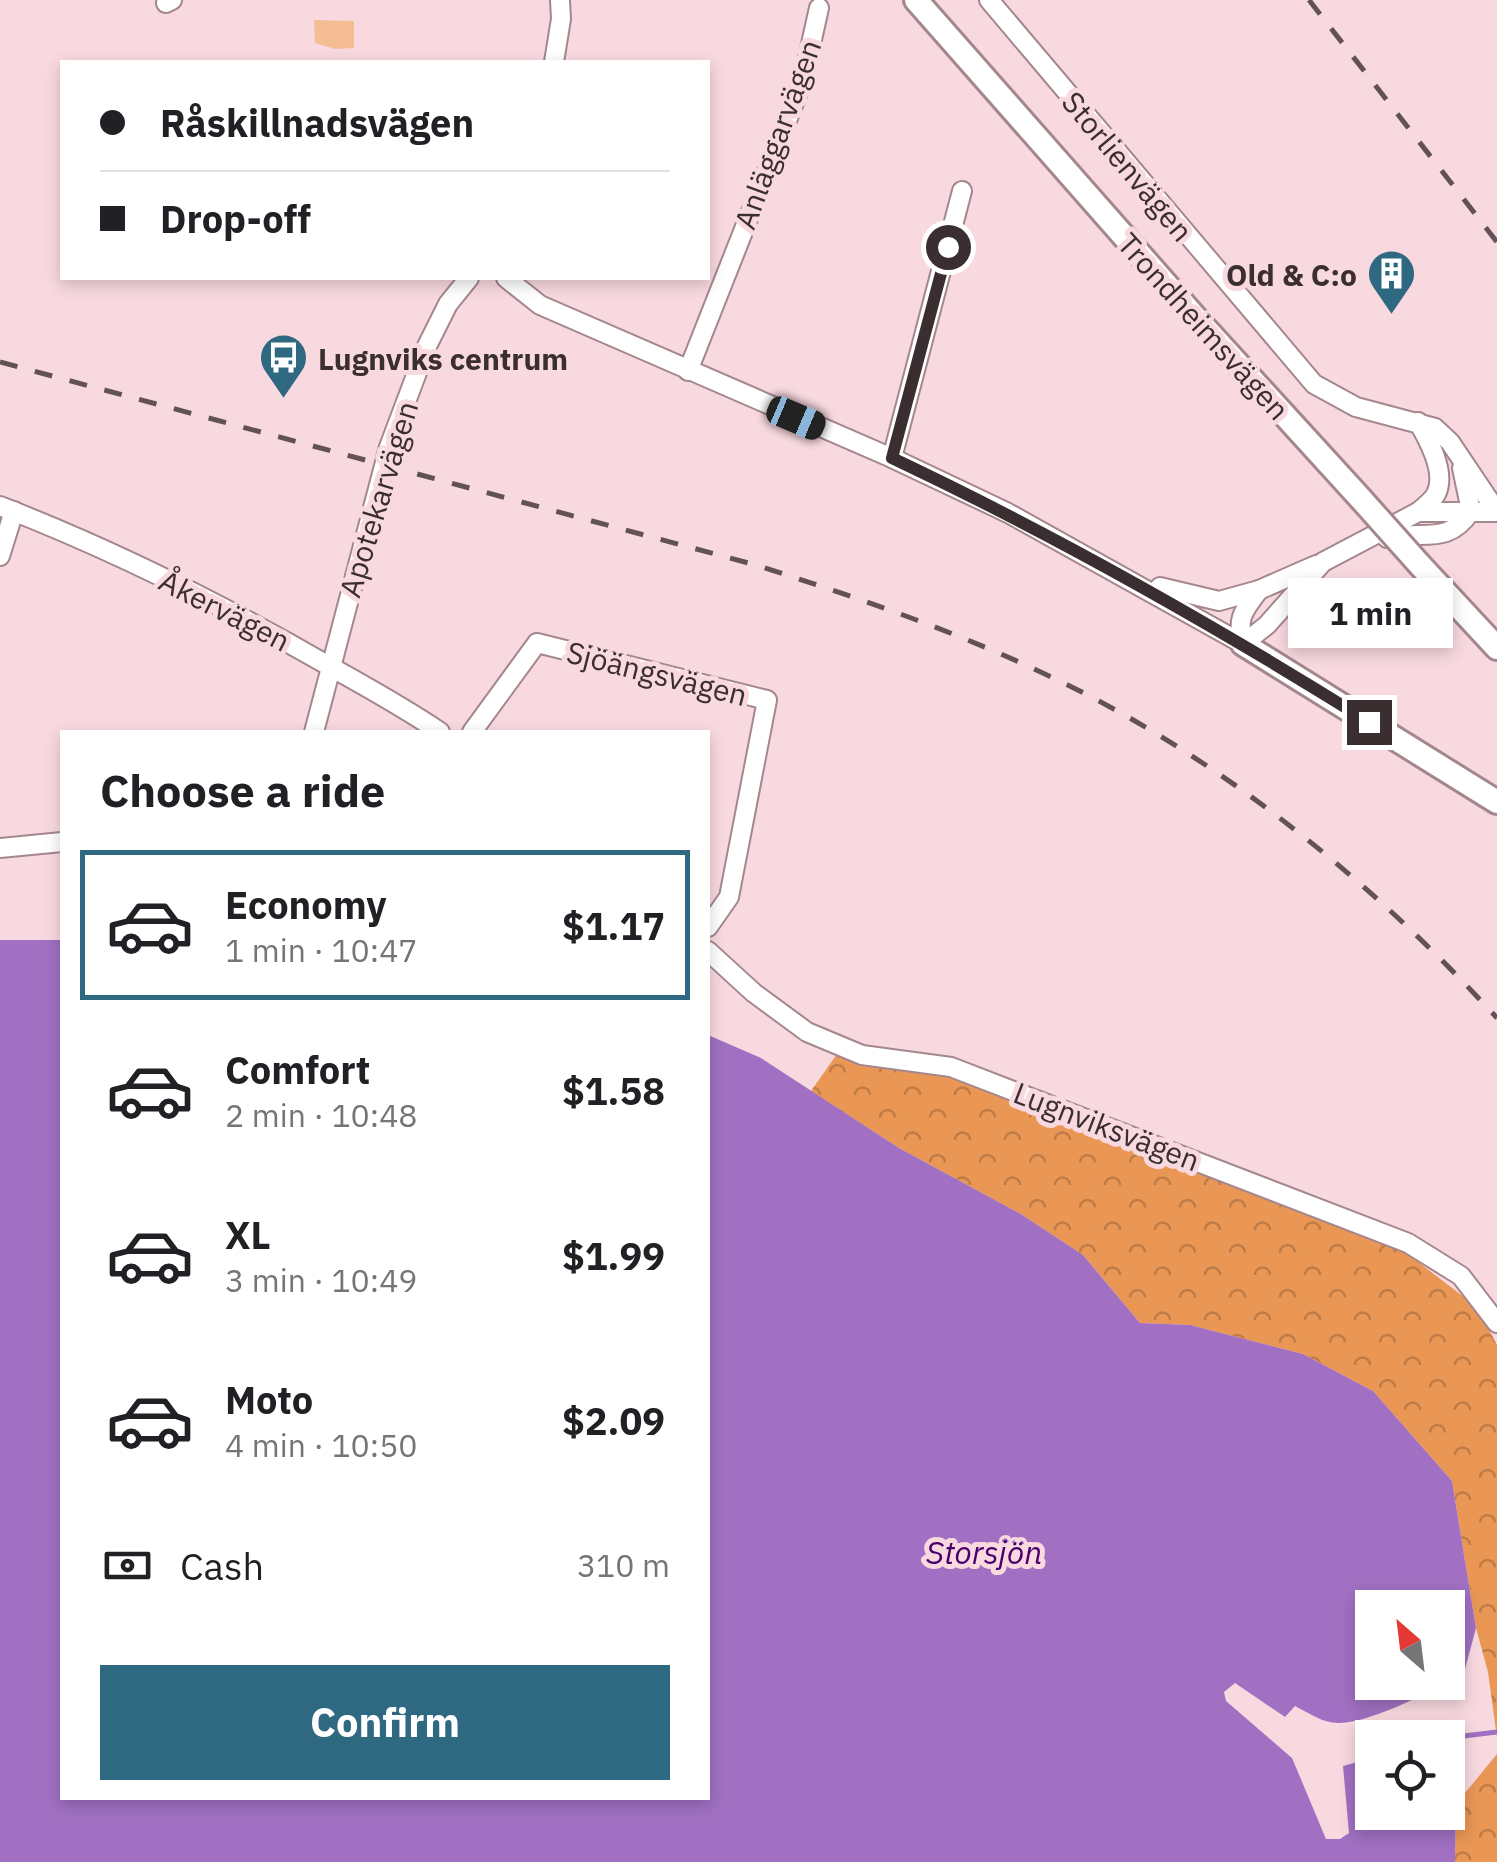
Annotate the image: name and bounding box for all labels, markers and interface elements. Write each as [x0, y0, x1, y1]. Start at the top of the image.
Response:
street label: Anläggarvägen [725, 34, 829, 234]
street label: Storlienvägen [1054, 83, 1202, 249]
text: Råskillnadsvägen [160, 98, 474, 147]
text: Drop-off [160, 194, 311, 243]
street label: Trondheimsvägen [1110, 224, 1298, 428]
route start [926, 225, 971, 270]
building icon: Old & C:o [1366, 248, 1418, 316]
place label: Old & C:o [1226, 255, 1357, 294]
bus stop icon: Lugnviks centrum [257, 332, 309, 400]
place label: Lugnviks centrum [318, 339, 568, 378]
car [763, 392, 829, 444]
street label: Apotekarvägen [330, 396, 426, 602]
street label: Åkervägen [153, 560, 297, 660]
callout: 1 min [1286, 577, 1452, 647]
text: 1 min [1329, 592, 1412, 634]
street label: Sjöängsvägen [563, 632, 751, 714]
route end [1347, 700, 1392, 745]
text: Choose a ride [100, 761, 385, 819]
icon: car [105, 880, 195, 970]
text: Economy [225, 880, 387, 929]
text: $1.17 [562, 901, 665, 950]
text: 1 min · 10:47 [225, 929, 418, 971]
icon: car [105, 1045, 195, 1135]
text: Comfort [225, 1045, 370, 1094]
text: $1.58 [562, 1066, 665, 1115]
street label: Lugnviksvägen [1008, 1073, 1206, 1179]
text: 2 min · 10:48 [225, 1094, 418, 1136]
icon: car [105, 1210, 195, 1300]
text: XL [225, 1210, 271, 1259]
text: $1.99 [562, 1231, 665, 1280]
text: 3 min · 10:49 [225, 1259, 418, 1301]
icon: car [105, 1375, 195, 1465]
text: Moto [225, 1375, 313, 1424]
text: $2.09 [562, 1396, 665, 1445]
text: 4 min · 10:50 [225, 1424, 418, 1466]
water label: Storsjön [926, 1531, 1042, 1573]
icon: cash [100, 1538, 155, 1593]
text: Cash [180, 1541, 264, 1590]
text: 310 m [577, 1544, 670, 1586]
north arrow [1355, 1590, 1465, 1700]
map controls [1355, 1590, 1465, 1830]
button: Confirm [100, 1665, 670, 1780]
button: locate [1355, 1720, 1465, 1830]

